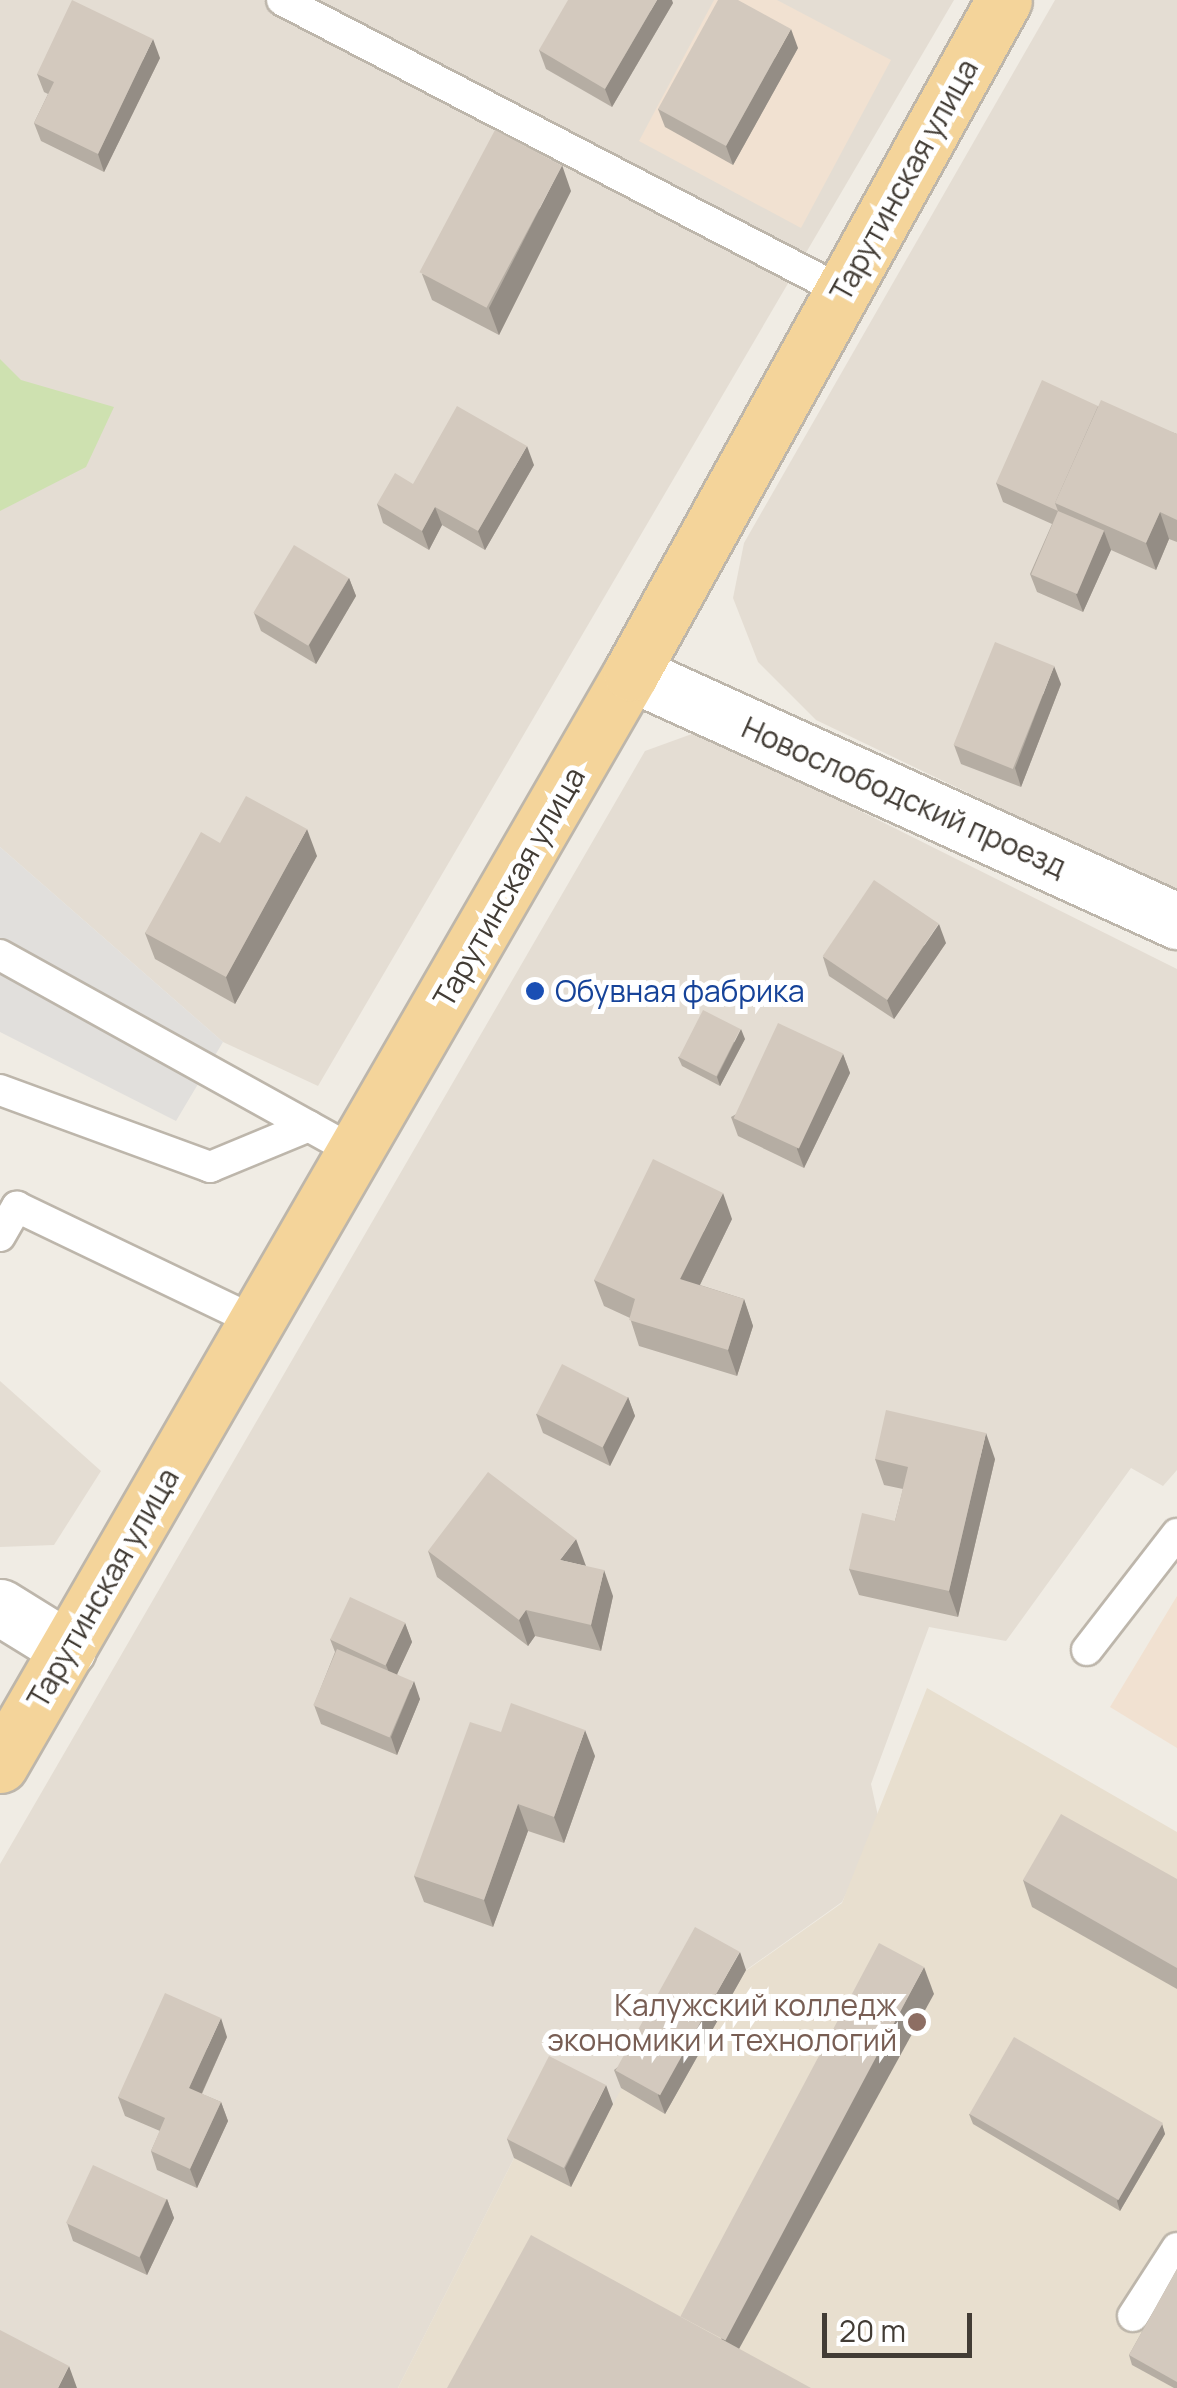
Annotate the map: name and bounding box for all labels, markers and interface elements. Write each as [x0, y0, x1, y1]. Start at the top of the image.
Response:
street label: Тарутинская улица [823, 53, 985, 307]
street label: Новослободский проезд [736, 709, 1072, 885]
street label: Тарутинская улица [426, 761, 592, 1013]
place label: Обувная фабрика [555, 973, 805, 1009]
marker: Обувная фабрика [524, 980, 546, 1002]
street label: Тарутинская улица [20, 1462, 186, 1714]
place label: Калужский колледж экономики и технологий [547, 1987, 897, 2058]
marker: Калужский колледж экономики и технологий [906, 2011, 928, 2033]
scale bar [827, 2293, 977, 2355]
text: 20 m [839, 2310, 906, 2351]

